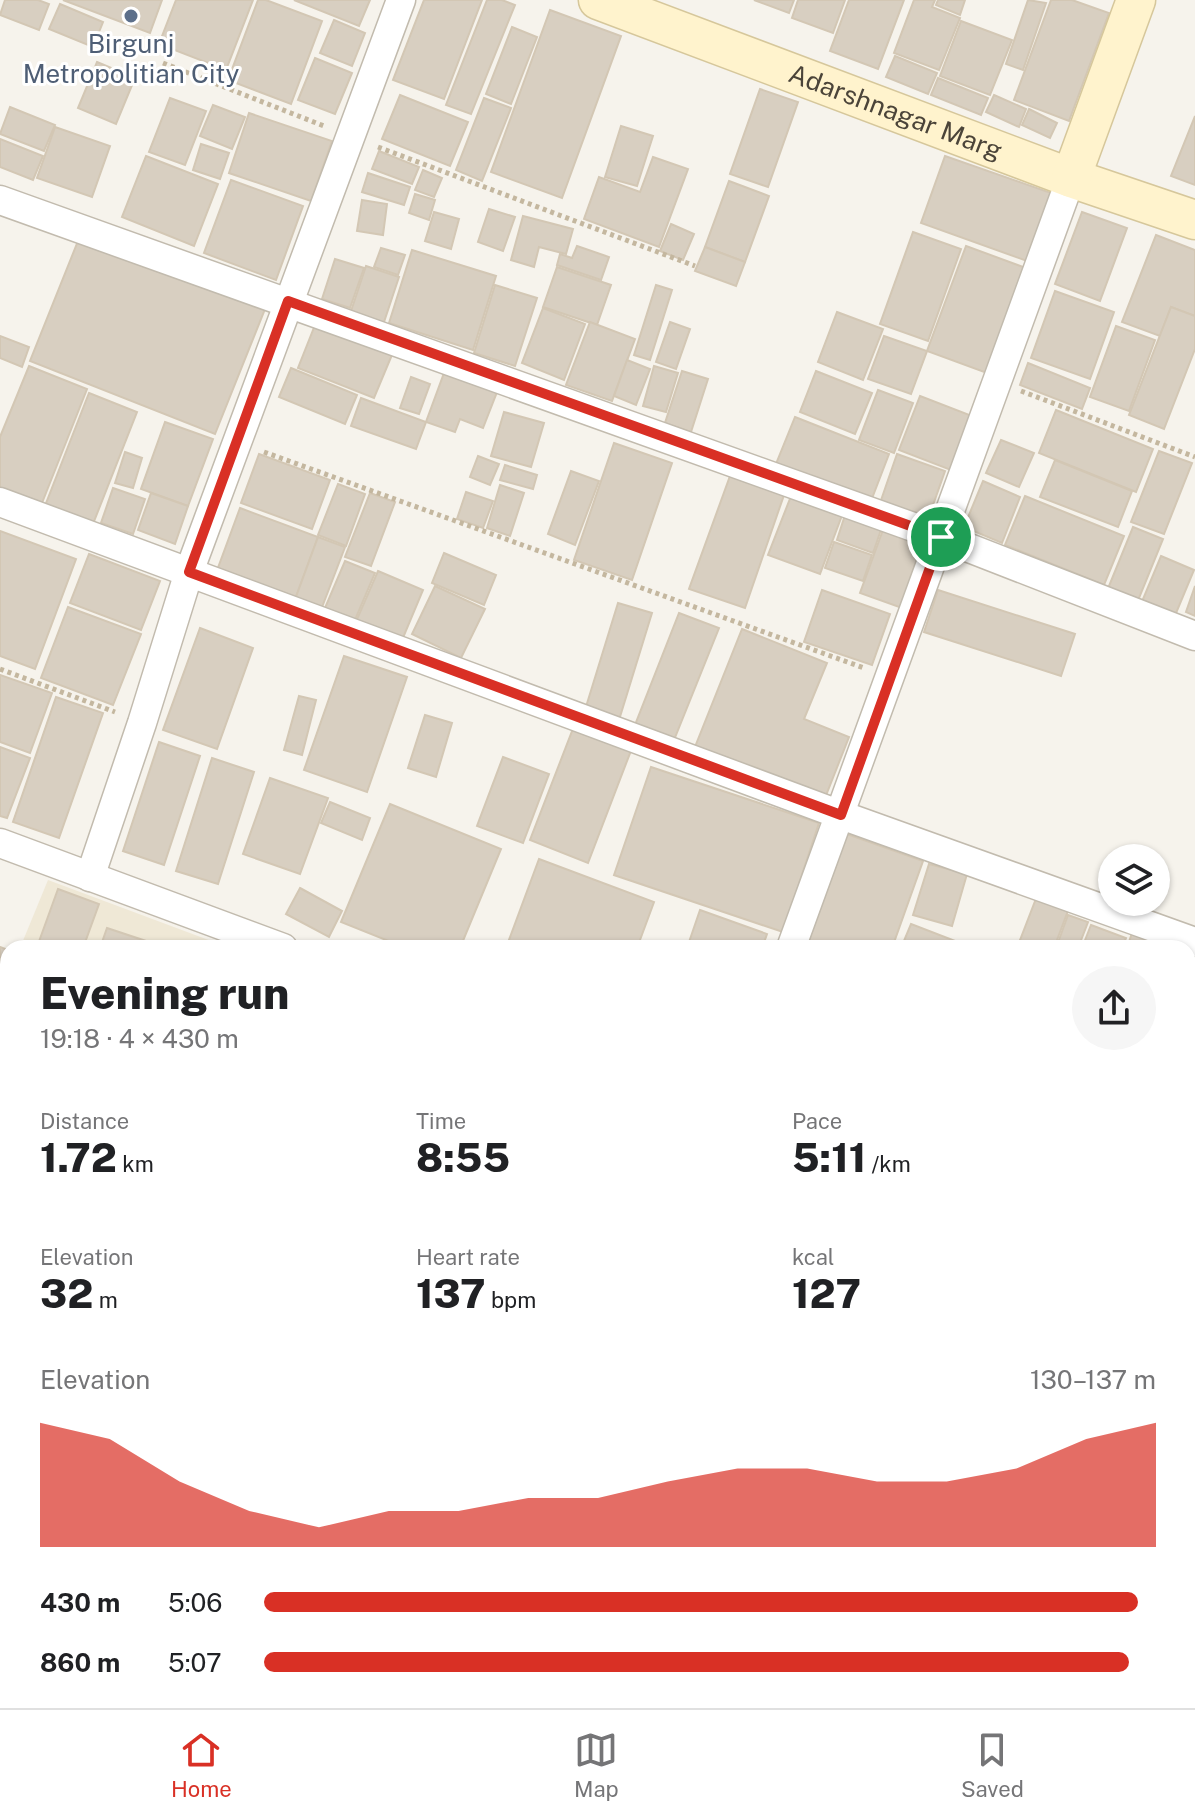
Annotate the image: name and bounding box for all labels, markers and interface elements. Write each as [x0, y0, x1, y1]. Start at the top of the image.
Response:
marker: Birgunj Metropolitian City [122, 7, 140, 25]
place label: Birgunj Metropolitian City [23, 28, 239, 89]
street label: Adarshnagar Marg [785, 57, 1007, 166]
pin [907, 503, 975, 571]
icon: arrive [919, 515, 963, 559]
map controls [1098, 844, 1170, 916]
button: layers [1098, 844, 1170, 916]
button: share [1072, 966, 1156, 1050]
text: Evening run [40, 967, 289, 1019]
text: 19:18 · 4 × 430 m [40, 1023, 239, 1054]
text: Distance [40, 1108, 129, 1134]
text: Time [416, 1108, 466, 1134]
text: Pace [792, 1108, 842, 1134]
text: 1.72 [40, 1134, 117, 1181]
text: 8:55 [416, 1134, 510, 1181]
text: 5:11 [792, 1134, 866, 1181]
text: km [117, 1151, 154, 1177]
text: /km [866, 1151, 911, 1177]
text: Elevation [40, 1244, 133, 1270]
text: Heart rate [416, 1244, 520, 1270]
text: kcal [792, 1244, 834, 1270]
text: 32 [40, 1270, 93, 1317]
text: 137 [416, 1270, 486, 1317]
text: 127 [792, 1270, 861, 1317]
text: m [93, 1287, 118, 1313]
text: bpm [486, 1287, 536, 1313]
text: Elevation [40, 1364, 150, 1395]
text: 130–137 m [1030, 1364, 1156, 1395]
text: 430 m [40, 1587, 120, 1618]
text: 5:06 [168, 1587, 222, 1618]
text: 860 m [40, 1647, 120, 1678]
text: 5:07 [168, 1647, 222, 1678]
tab: Home [171, 1728, 232, 1802]
tab: Map [574, 1728, 619, 1802]
tab: Saved [961, 1728, 1024, 1802]

